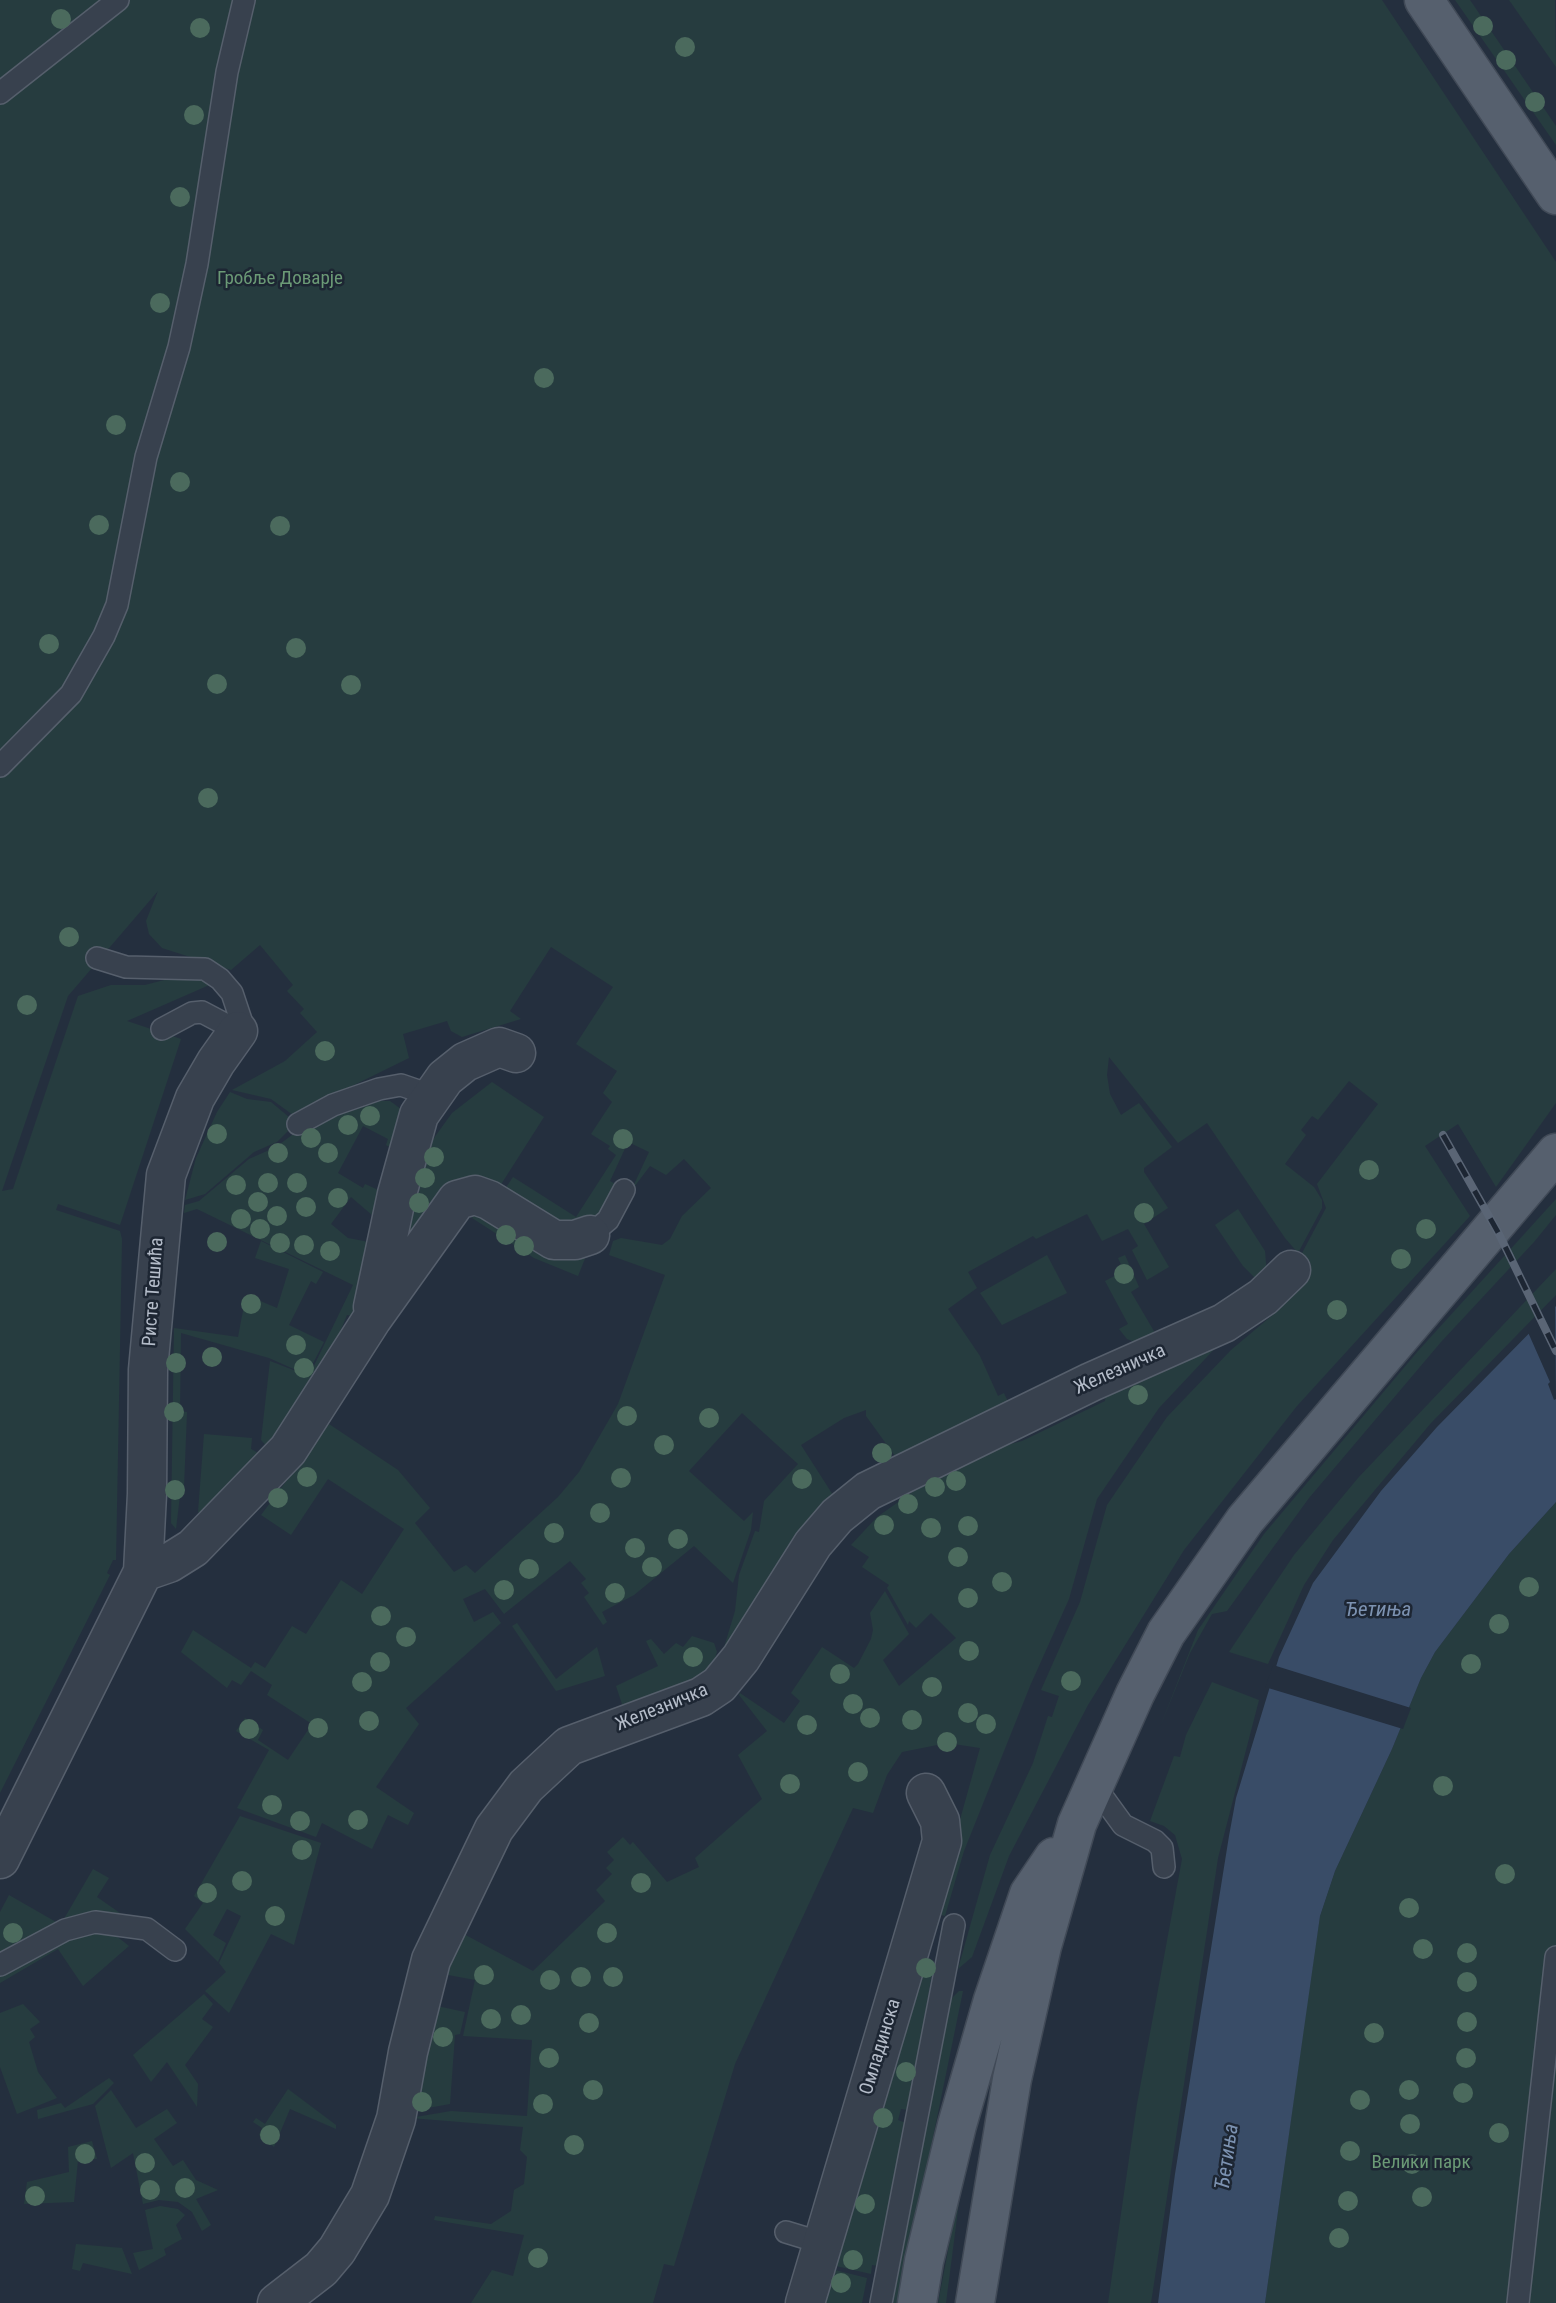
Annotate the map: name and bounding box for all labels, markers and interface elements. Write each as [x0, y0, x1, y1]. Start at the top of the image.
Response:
park label: Гробље Доварје [217, 268, 343, 290]
street label: Ристе Тешића [139, 1237, 169, 1347]
street label: Железничка [1071, 1340, 1169, 1400]
water label: Ђетиња [1345, 1598, 1411, 1624]
street label: Железничка [613, 1679, 711, 1737]
street label: Омладинска [856, 1996, 906, 2098]
water label: Ђетиња [1211, 2122, 1245, 2192]
park label: Велики парк [1371, 2152, 1471, 2174]

